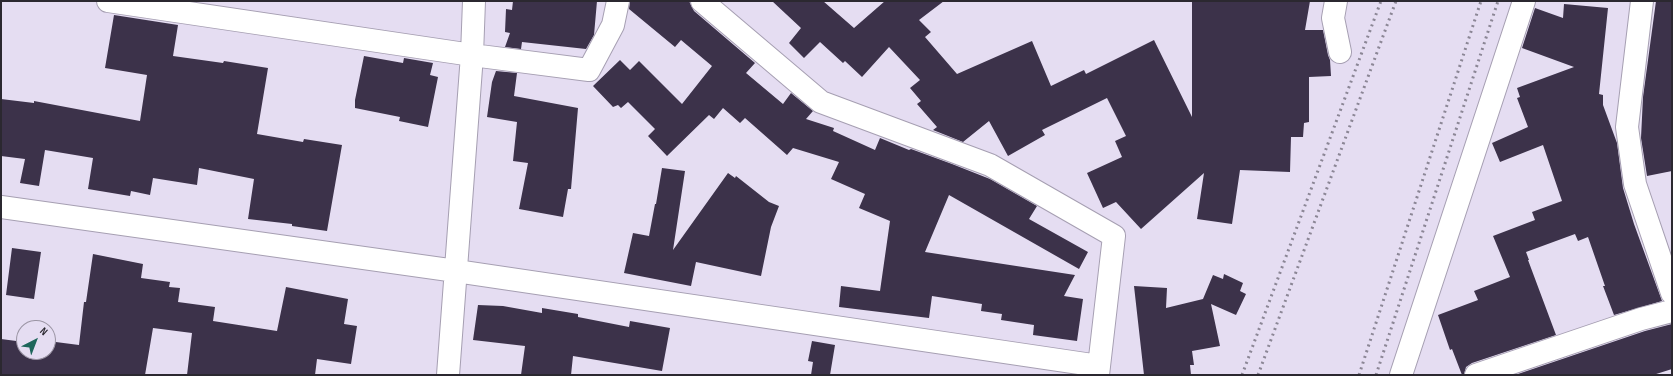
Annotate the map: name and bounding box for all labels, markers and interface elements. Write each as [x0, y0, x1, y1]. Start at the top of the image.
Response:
north arrow [16, 320, 56, 360]
text: N [37, 325, 50, 338]

